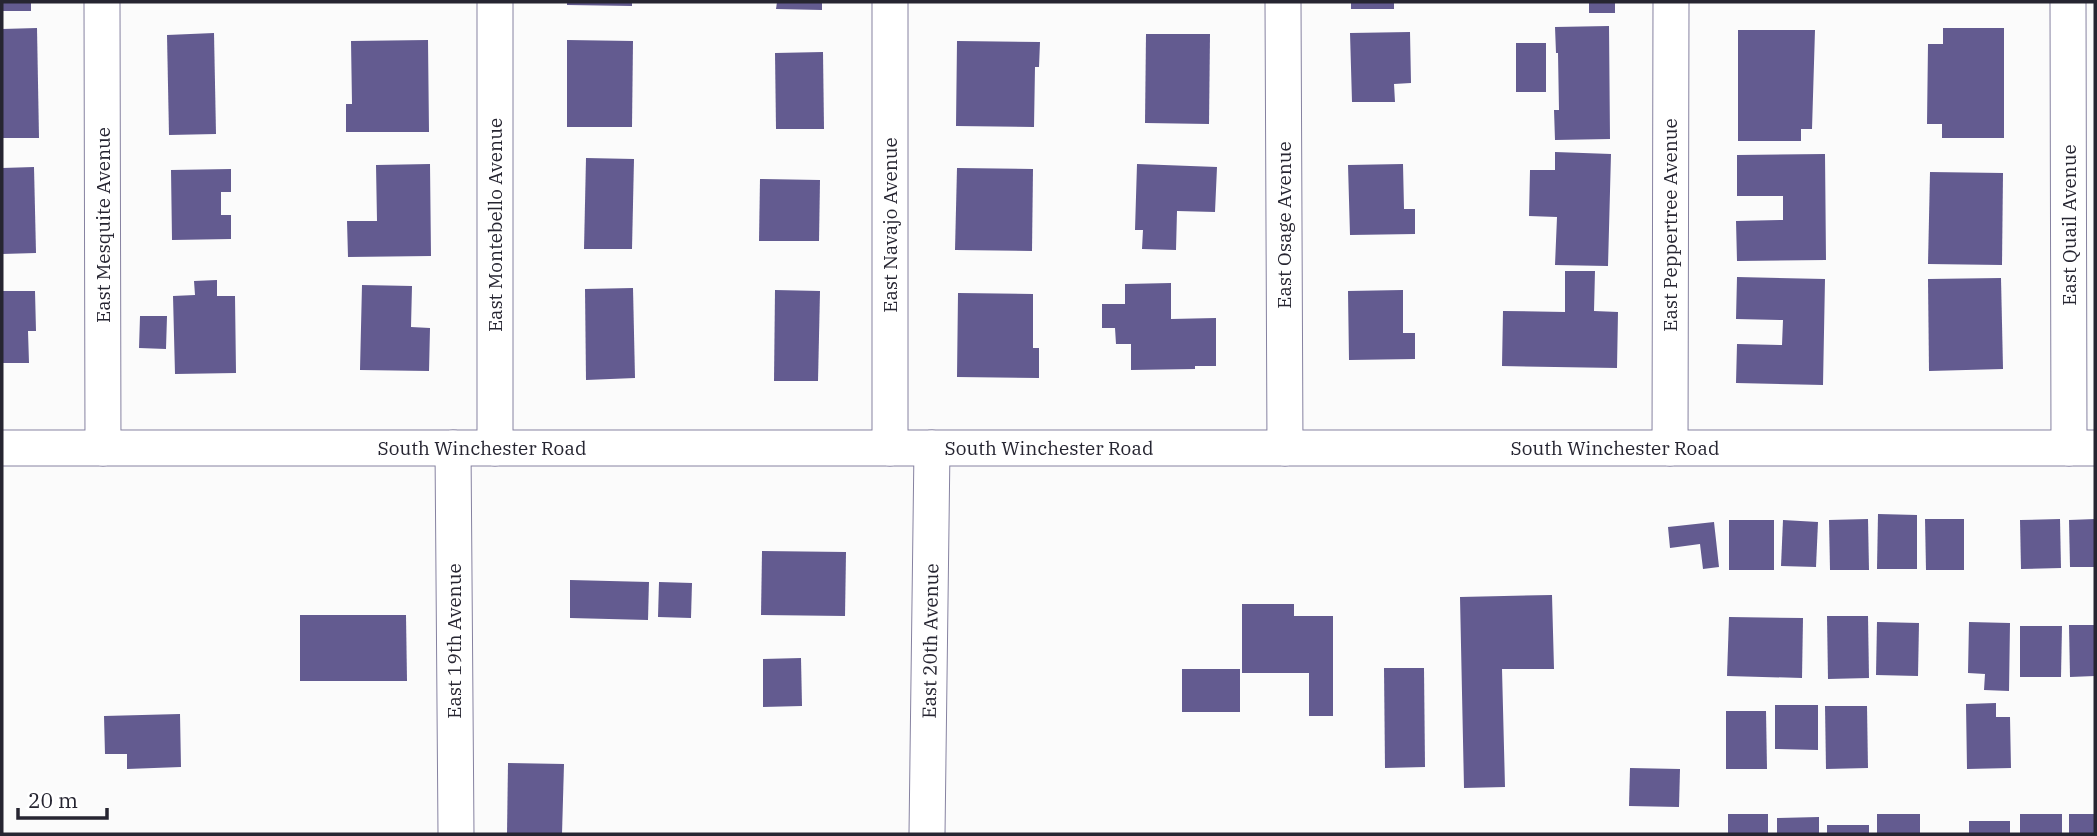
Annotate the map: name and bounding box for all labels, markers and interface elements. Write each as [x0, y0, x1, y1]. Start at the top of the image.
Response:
street label: East Montebello Avenue [483, 118, 507, 332]
street label: East Peppertree Avenue [1658, 118, 1682, 332]
street label: East Mesquite Avenue [91, 127, 115, 323]
street label: East Navajo Avenue [878, 137, 902, 313]
street label: East Osage Avenue [1272, 141, 1296, 309]
street label: East Quail Avenue [2057, 144, 2081, 306]
street label: South Winchester Road [378, 436, 586, 460]
street label: South Winchester Road [945, 436, 1153, 460]
street label: South Winchester Road [1511, 436, 1719, 460]
street label: East 19th Avenue [442, 563, 466, 719]
street label: East 20th Avenue [917, 563, 943, 719]
scale bar [18, 776, 107, 820]
text: 20 m [28, 786, 78, 814]

